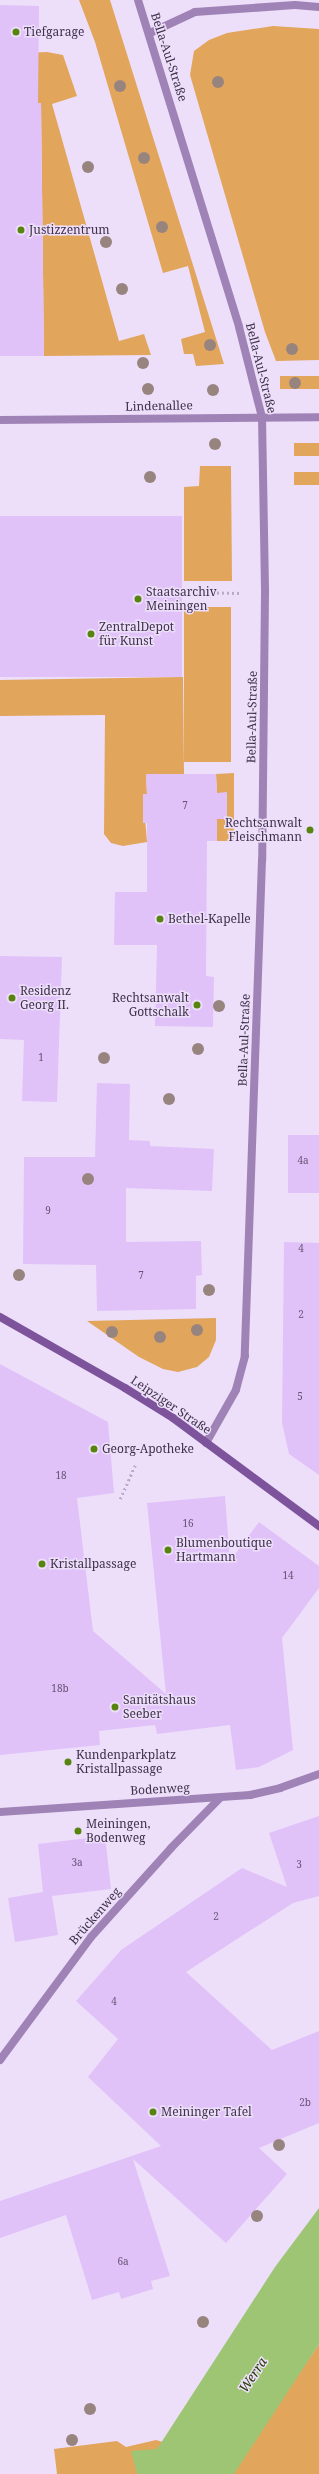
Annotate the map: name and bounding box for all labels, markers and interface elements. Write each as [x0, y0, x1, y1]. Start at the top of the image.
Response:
street label: Bella-Aul-Straße [148, 11, 190, 103]
place label: Tiefgarage [24, 25, 84, 39]
marker: Tiefgarage [11, 27, 21, 37]
place label: Justizzentrum [29, 223, 110, 237]
marker: Justizzentrum [16, 225, 26, 235]
street label: Bella-Aul-Straße [243, 321, 279, 415]
street label: Lindenallee [125, 398, 193, 414]
place label: Staatsarchiv Meiningen [146, 585, 217, 613]
marker: Staatsarchiv Meiningen [133, 594, 143, 604]
place label: ZentralDepot für Kunst [99, 620, 174, 648]
marker: ZentralDepot für Kunst [86, 629, 96, 639]
street label: Bella-Aul-Straße [244, 671, 260, 763]
house number: 7 [182, 800, 188, 812]
place label: Rechtsanwalt Fleischmann [225, 816, 302, 844]
marker: Rechtsanwalt Fleischmann [305, 825, 315, 835]
place label: Bethel-Kapelle [168, 912, 251, 926]
marker: Bethel-Kapelle [155, 914, 165, 924]
place label: Residenz Georg II. [20, 984, 71, 1012]
place label: Rechtsanwalt Gottschalk [112, 991, 189, 1019]
marker: Residenz Georg II. [7, 993, 17, 1003]
street label: Bella-Aul-Straße [235, 993, 253, 1087]
marker: Rechtsanwalt Gottschalk [192, 1000, 202, 1010]
house number: 1 [38, 1052, 44, 1064]
house number: 4a [297, 1155, 309, 1167]
house number: 9 [45, 1205, 51, 1217]
house number: 4 [298, 1243, 304, 1255]
house number: 7 [138, 1270, 144, 1282]
house number: 2 [298, 1309, 304, 1321]
street label: Leipziger Straße [128, 1373, 214, 1437]
house number: 5 [297, 1391, 303, 1403]
place label: Georg-Apotheke [102, 1442, 194, 1456]
marker: Georg-Apotheke [89, 1444, 99, 1454]
house number: 18 [55, 1470, 67, 1482]
house number: 16 [182, 1518, 194, 1530]
place label: Blumenboutique Hartmann [176, 1536, 272, 1564]
marker: Blumenboutique Hartmann [163, 1545, 173, 1555]
place label: Kristallpassage [50, 1557, 136, 1571]
marker: Kristallpassage [37, 1559, 47, 1569]
house number: 14 [282, 1570, 294, 1582]
house number: 18b [51, 1683, 69, 1695]
place label: Sanitätshaus Seeber [123, 1693, 196, 1721]
marker: Sanitätshaus Seeber [110, 1702, 120, 1712]
place label: Kundenparkplatz Kristallpassage [76, 1748, 176, 1776]
marker: Kundenparkplatz Kristallpassage [63, 1757, 73, 1767]
street label: Bodenweg [130, 1780, 190, 1798]
place label: Meiningen, Bodenweg [86, 1817, 150, 1845]
marker: Meiningen, Bodenweg [73, 1826, 83, 1836]
house number: 3a [71, 1857, 83, 1869]
house number: 3 [296, 1859, 302, 1871]
street label: Brückenweg [66, 1884, 124, 1948]
house number: 2 [213, 1911, 219, 1923]
house number: 4 [111, 1996, 117, 2008]
house number: 2b [299, 2097, 311, 2109]
place label: Meininger Tafel [161, 2105, 252, 2119]
marker: Meininger Tafel [148, 2107, 158, 2117]
house number: 6a [117, 2256, 129, 2268]
water label: Werra [236, 2355, 270, 2395]

